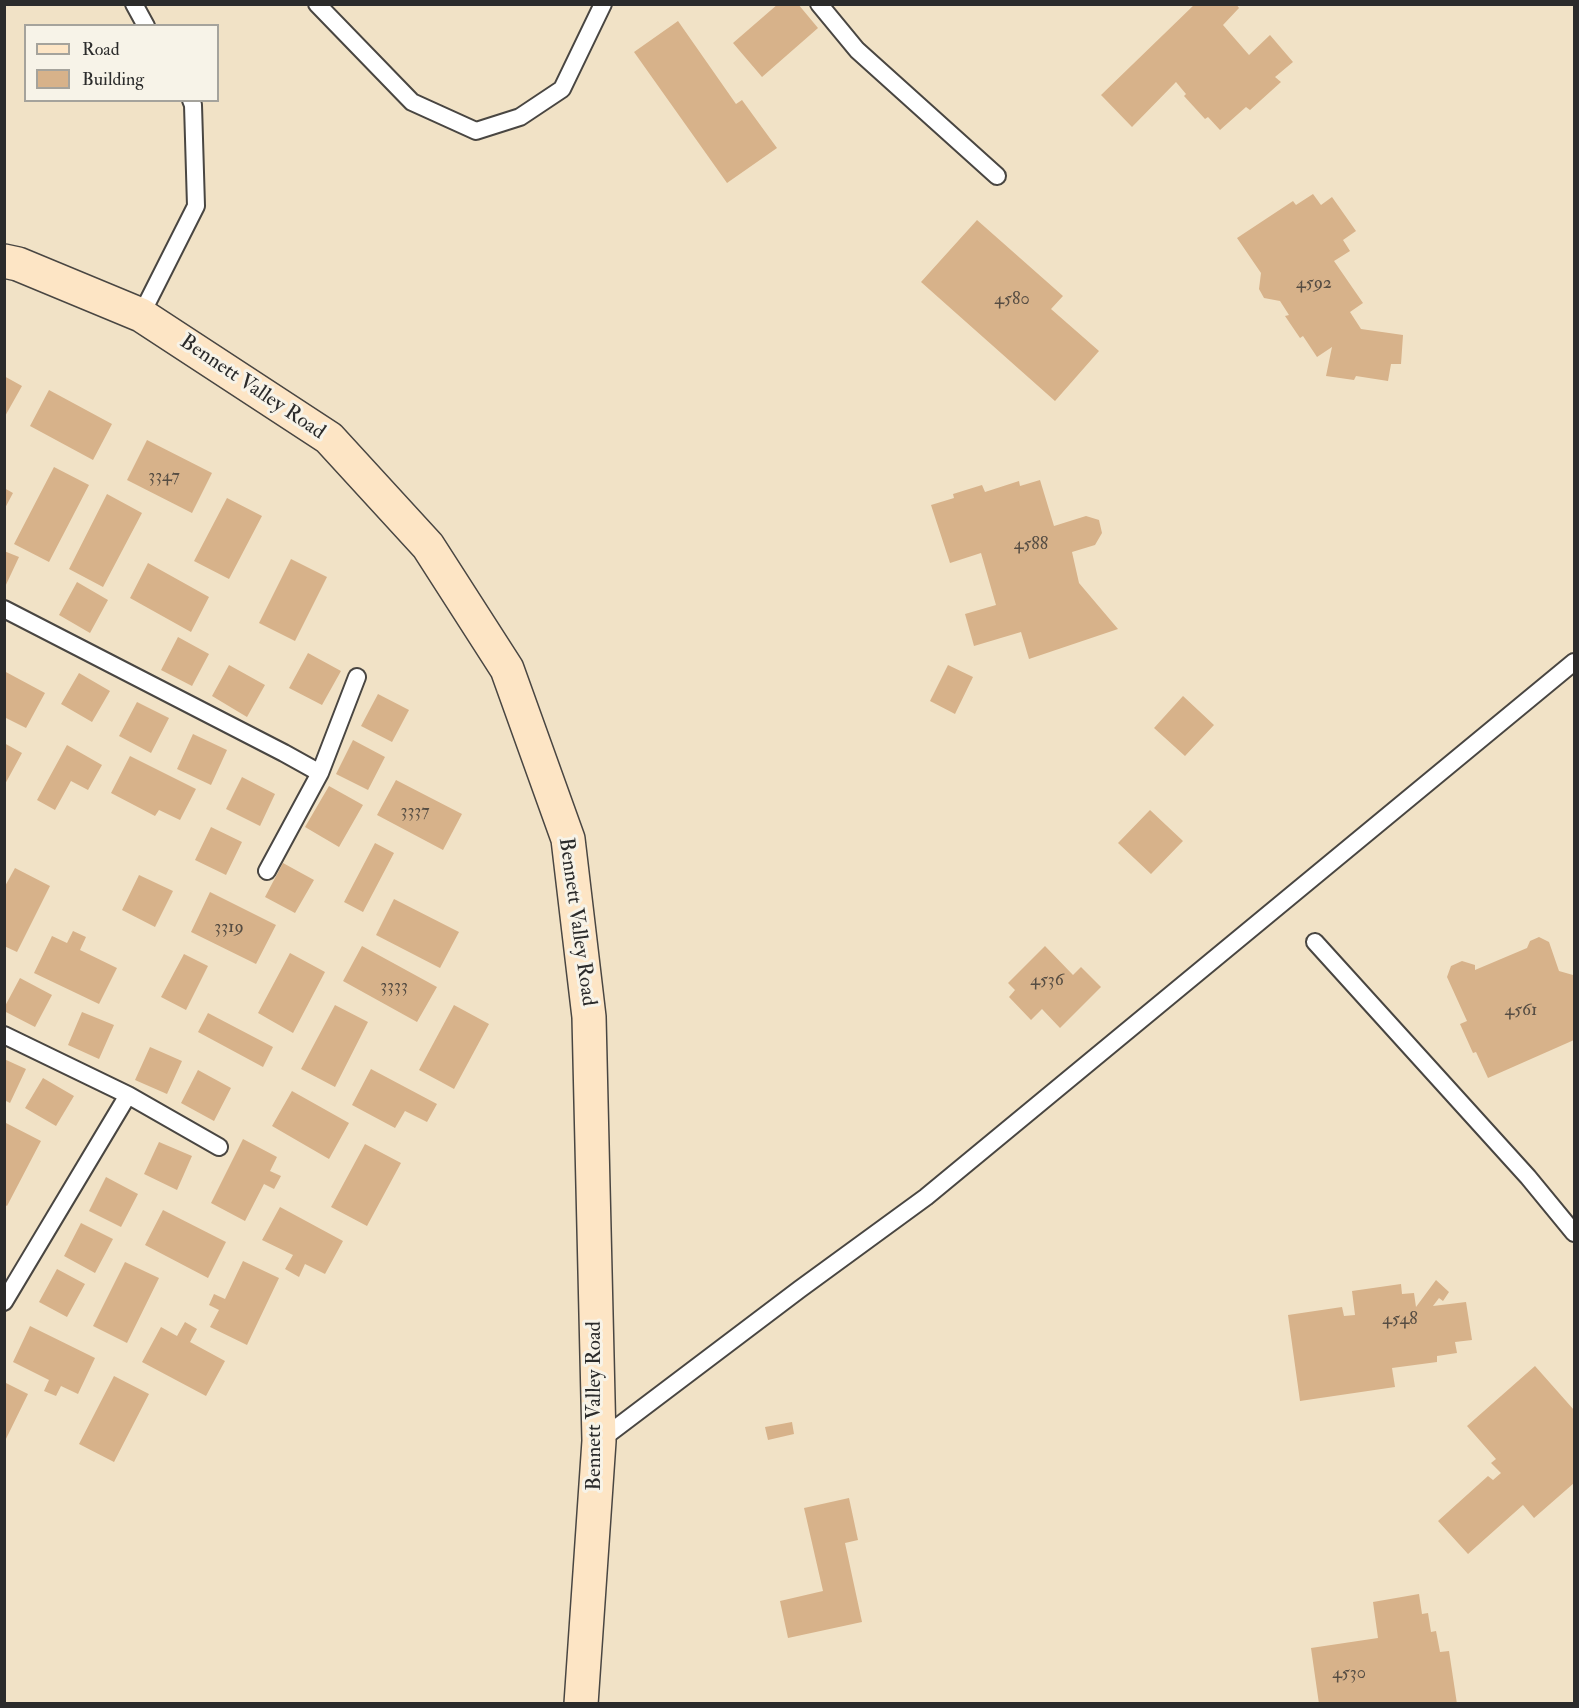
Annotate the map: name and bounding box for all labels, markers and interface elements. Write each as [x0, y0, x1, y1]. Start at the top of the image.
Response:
legend [24, 24, 219, 102]
text: Road [82, 38, 120, 61]
text: Building [82, 68, 144, 91]
house number: 4592 [1296, 273, 1332, 295]
house number: 4580 [994, 289, 1030, 311]
street label: Bennett Valley Road [175, 330, 329, 446]
house number: 3347 [148, 466, 180, 488]
house number: 4588 [1014, 534, 1048, 556]
house number: 3337 [401, 801, 429, 823]
street label: Bennett Valley Road [552, 836, 600, 1008]
house number: 3319 [214, 917, 244, 939]
house number: 4536 [1030, 970, 1064, 992]
house number: 3333 [380, 976, 408, 998]
house number: 4561 [1505, 1000, 1537, 1022]
house number: 4548 [1382, 1309, 1418, 1331]
street label: Bennett Valley Road [582, 1321, 608, 1491]
house number: 4530 [1332, 1663, 1366, 1685]

